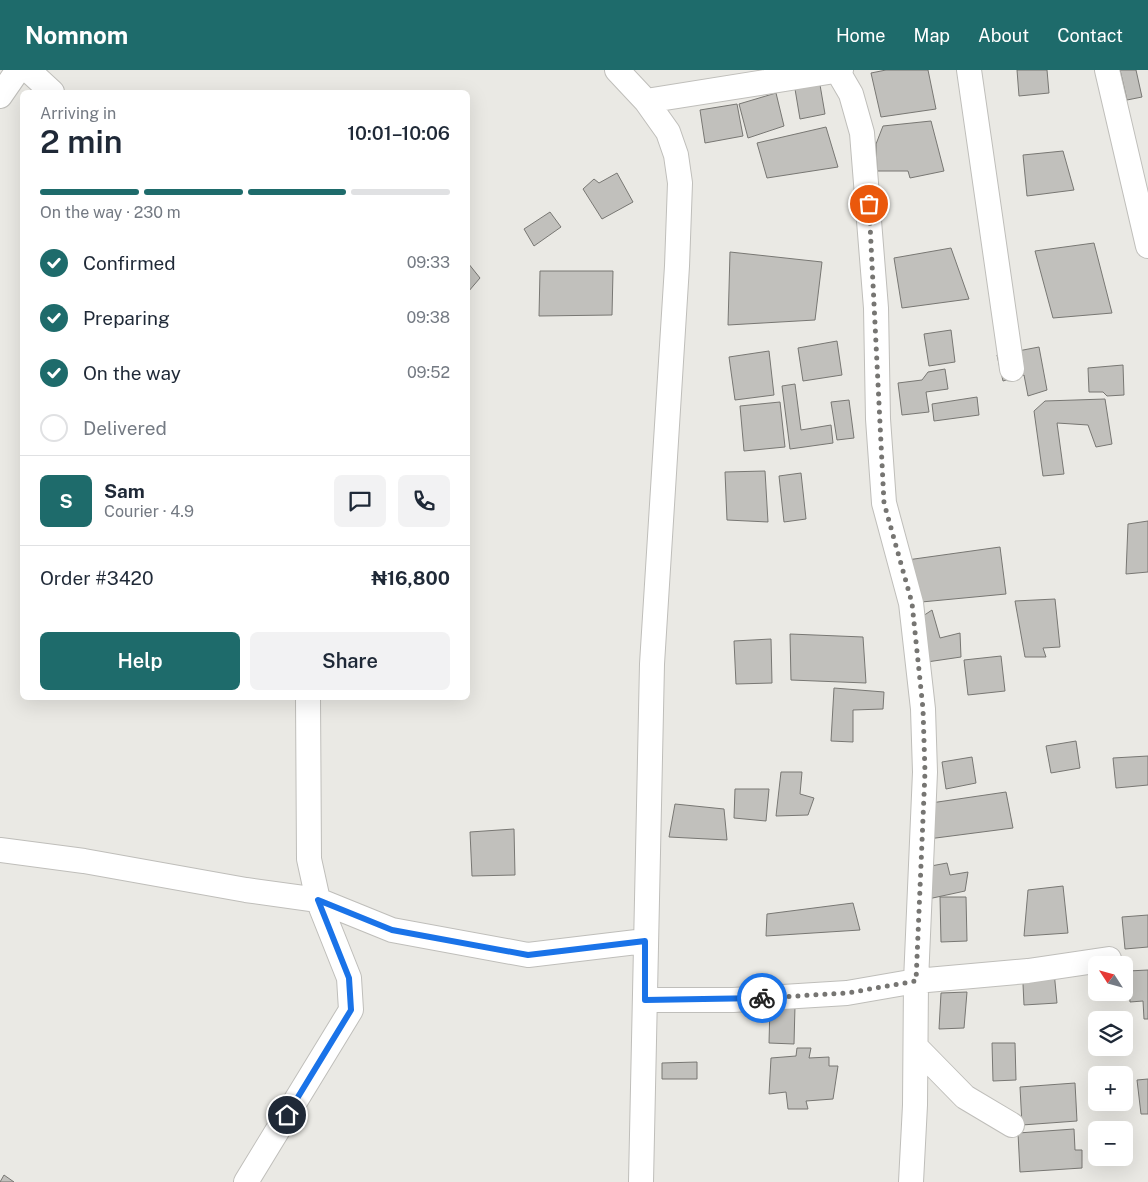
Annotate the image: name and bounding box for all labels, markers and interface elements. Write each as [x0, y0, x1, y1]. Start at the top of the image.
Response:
text: Nomnom [25, 21, 128, 49]
text: Home [836, 25, 886, 46]
text: Map [914, 25, 950, 46]
text: About [978, 25, 1029, 46]
text: Contact [1057, 25, 1123, 46]
text: Arriving in [40, 104, 116, 123]
text: 10:01–10:06 [347, 122, 450, 144]
text: 2 min [40, 123, 123, 160]
pin [848, 183, 890, 225]
icon: bag [855, 190, 883, 218]
text: On the way · 230 m [40, 203, 181, 222]
icon: check [40, 249, 68, 277]
text: Confirmed [83, 252, 176, 274]
text: 09:33 [407, 253, 450, 272]
icon: check [40, 304, 68, 332]
text: Preparing [83, 307, 170, 329]
text: 09:38 [406, 308, 450, 327]
icon: check [40, 359, 68, 387]
text: On the way [83, 362, 181, 384]
text: 09:52 [407, 363, 450, 382]
text: Delivered [83, 417, 167, 439]
button: chat [334, 475, 386, 527]
button: phone [398, 475, 450, 527]
text: Sam [104, 480, 145, 502]
text: S [59, 490, 73, 512]
text: Courier · 4.9 [104, 502, 194, 521]
text: Order #3420 [40, 567, 154, 589]
text: ₦16,800 [371, 567, 450, 589]
button: Help [40, 632, 240, 690]
button: Share [250, 632, 450, 690]
north arrow [1088, 956, 1132, 1001]
map controls [1088, 956, 1133, 1166]
courier [737, 973, 787, 1023]
icon: bike [748, 984, 776, 1012]
button: layers [1088, 1011, 1133, 1056]
button: + [1088, 1066, 1133, 1111]
pin [266, 1094, 308, 1136]
icon: home [273, 1101, 301, 1129]
button: − [1088, 1121, 1133, 1166]

